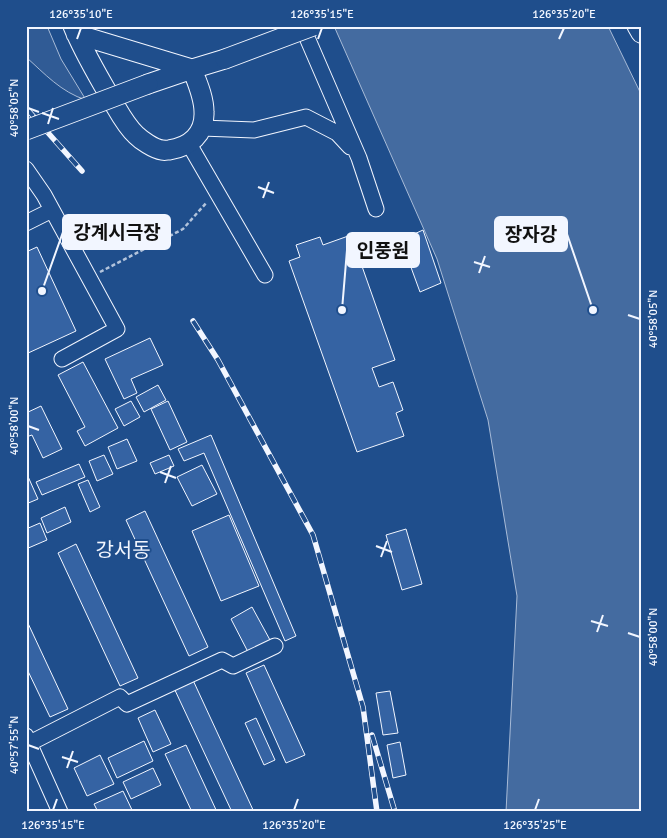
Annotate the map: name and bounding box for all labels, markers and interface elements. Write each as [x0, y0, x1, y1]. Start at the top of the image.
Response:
text: 126°35'10"E [49, 7, 113, 22]
text: 126°35'15"E [290, 7, 354, 22]
text: 126°35'20"E [532, 7, 596, 22]
text: 40°58'05"N [7, 79, 22, 137]
callout: 강계시극장 [63, 215, 170, 249]
callout: 장자강 [495, 217, 567, 251]
text: 강계시극장 [73, 221, 161, 245]
text: 장자강 [505, 223, 557, 247]
callout: 인풍원 [347, 233, 419, 267]
text: 인풍원 [357, 239, 409, 263]
text: 40°58'05"N [646, 290, 661, 348]
text: 40°58'00"N [7, 397, 22, 455]
district label: 강서동 [95, 538, 151, 563]
text: 40°58'00"N [646, 608, 661, 666]
text: 40°57'55"N [7, 716, 22, 774]
text: 126°35'15"E [21, 818, 85, 833]
text: 126°35'20"E [262, 818, 326, 833]
text: 126°35'25"E [503, 818, 567, 833]

